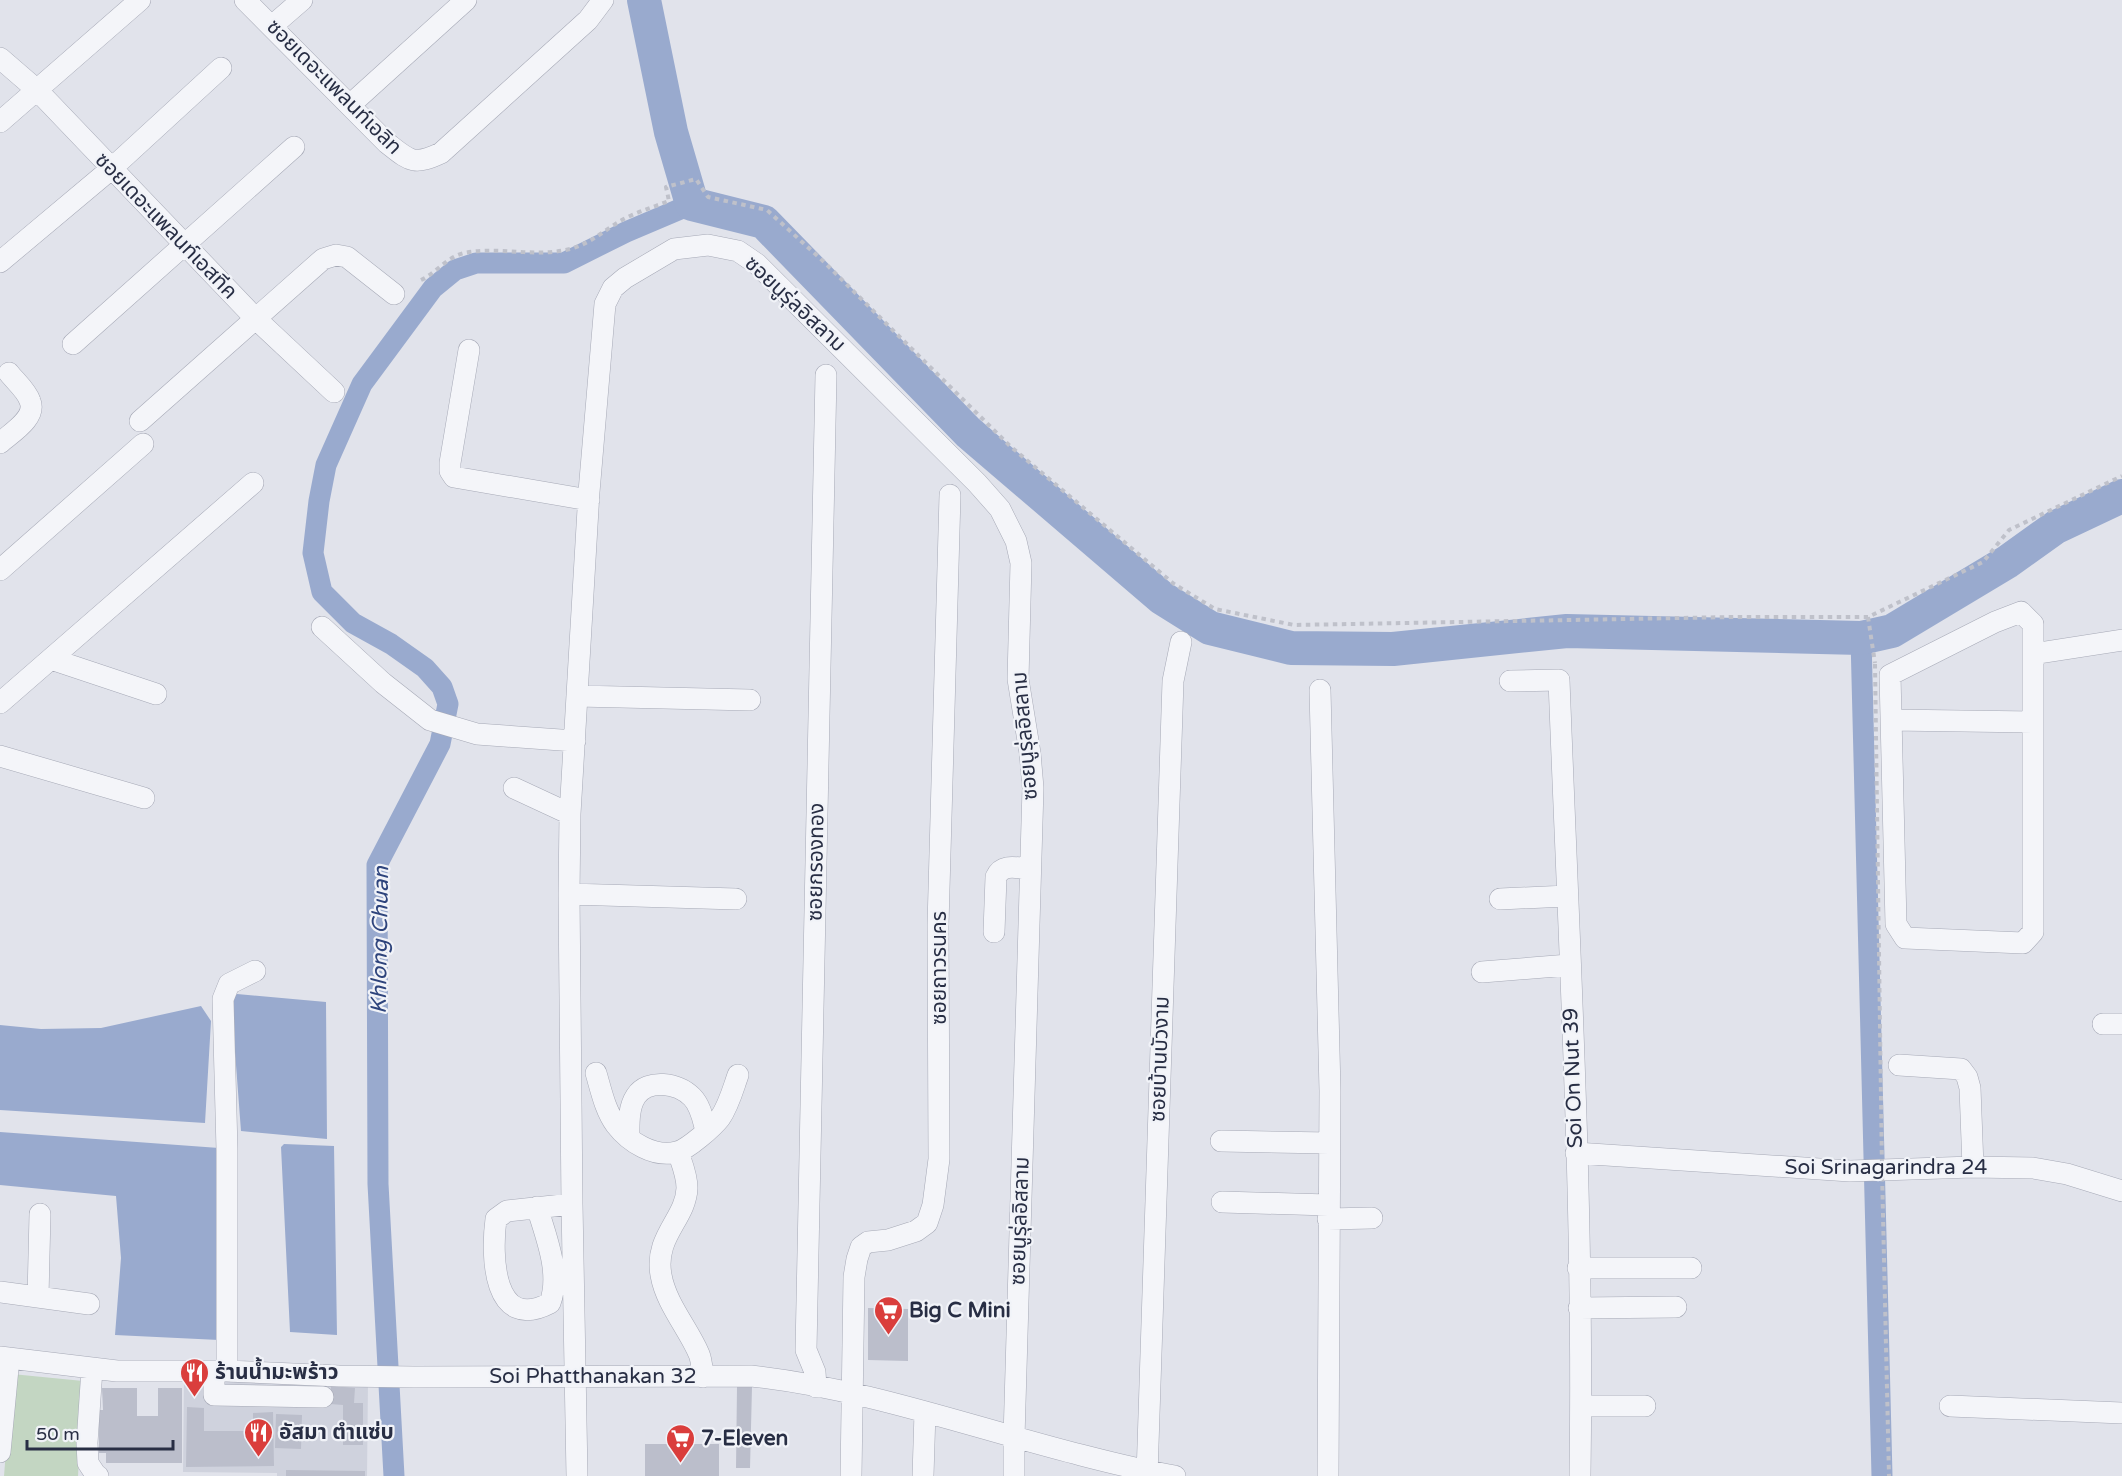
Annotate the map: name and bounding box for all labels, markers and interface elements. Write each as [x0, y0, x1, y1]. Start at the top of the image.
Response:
street label: ซอยเดอะแพลนท์เอลิท [261, 14, 407, 160]
street label: ซอยเดอะแพลนท์เอสทีค [90, 148, 242, 304]
street label: ซอยนูรุ่ลอิสลาม [739, 251, 851, 357]
street label: ซอยนูรุ่ลอิสลาม [1007, 671, 1043, 801]
street label: ซอยกรองทอง [802, 803, 830, 921]
water label: Khlong Chuan [366, 865, 394, 1014]
street label: ซอยถาวรนคร [927, 911, 952, 1025]
street label: ซอยบ้านบัวงาม [1145, 996, 1175, 1122]
street label: Soi On Nut 39 [1558, 1007, 1588, 1149]
street label: Soi Srinagarindra 24 [1784, 1155, 1988, 1180]
street label: ซอยนูรุ่ลอิสลาม [1005, 1156, 1035, 1286]
supermarket icon: Big C Mini [872, 1294, 904, 1336]
place label: Big C Mini [909, 1298, 1011, 1323]
restaurant icon: ร้านน้ำมะพร้าว [178, 1356, 210, 1398]
place label: ร้านน้ำมะพร้าว [215, 1357, 338, 1385]
street label: Soi Phatthanakan 32 [489, 1364, 697, 1389]
scale bar [27, 1413, 172, 1451]
restaurant icon: อัสมา ตำแซ่บ [242, 1416, 274, 1458]
place label: อัสมา ตำแซ่บ [279, 1420, 394, 1445]
supermarket icon: 7-Eleven [664, 1422, 696, 1464]
text: 50 m [36, 1423, 80, 1445]
place label: 7-Eleven [701, 1426, 788, 1451]

